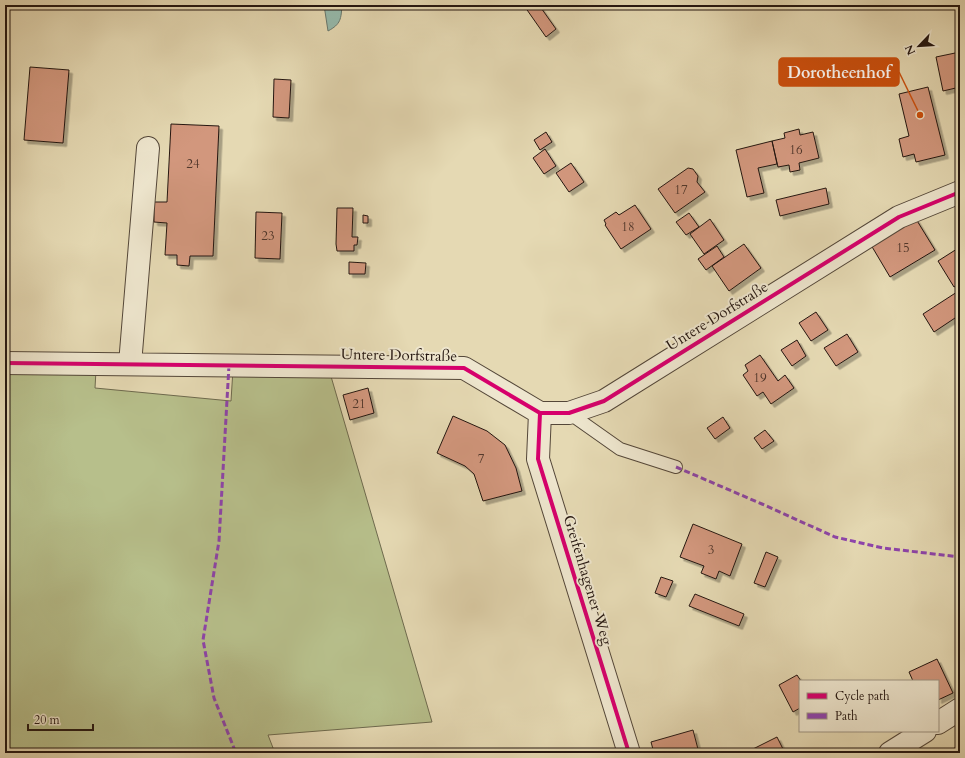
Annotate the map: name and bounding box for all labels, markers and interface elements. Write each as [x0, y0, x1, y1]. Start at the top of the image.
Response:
north arrow [899, 26, 939, 66]
text: N [901, 42, 919, 58]
callout: Dorotheenhof [779, 58, 899, 86]
text: Dorotheenhof [787, 62, 893, 84]
house number: 16 [789, 141, 803, 159]
house number: 24 [186, 155, 200, 173]
house number: 17 [674, 181, 688, 199]
house number: 18 [621, 218, 635, 236]
house number: 23 [261, 227, 275, 245]
house number: 15 [896, 239, 910, 257]
street label: Untere Dorfstraße [662, 277, 772, 355]
street label: Untere Dorfstraße [341, 344, 458, 366]
house number: 19 [753, 369, 767, 387]
house number: 21 [352, 395, 366, 413]
house number: 7 [478, 450, 485, 468]
street label: Greifenhagener Weg [559, 513, 617, 648]
house number: 3 [708, 541, 714, 559]
legend [799, 680, 939, 732]
text: Cycle path [835, 688, 890, 704]
scale bar [28, 706, 93, 732]
text: Path [835, 708, 858, 724]
text: 20 m [34, 712, 61, 728]

